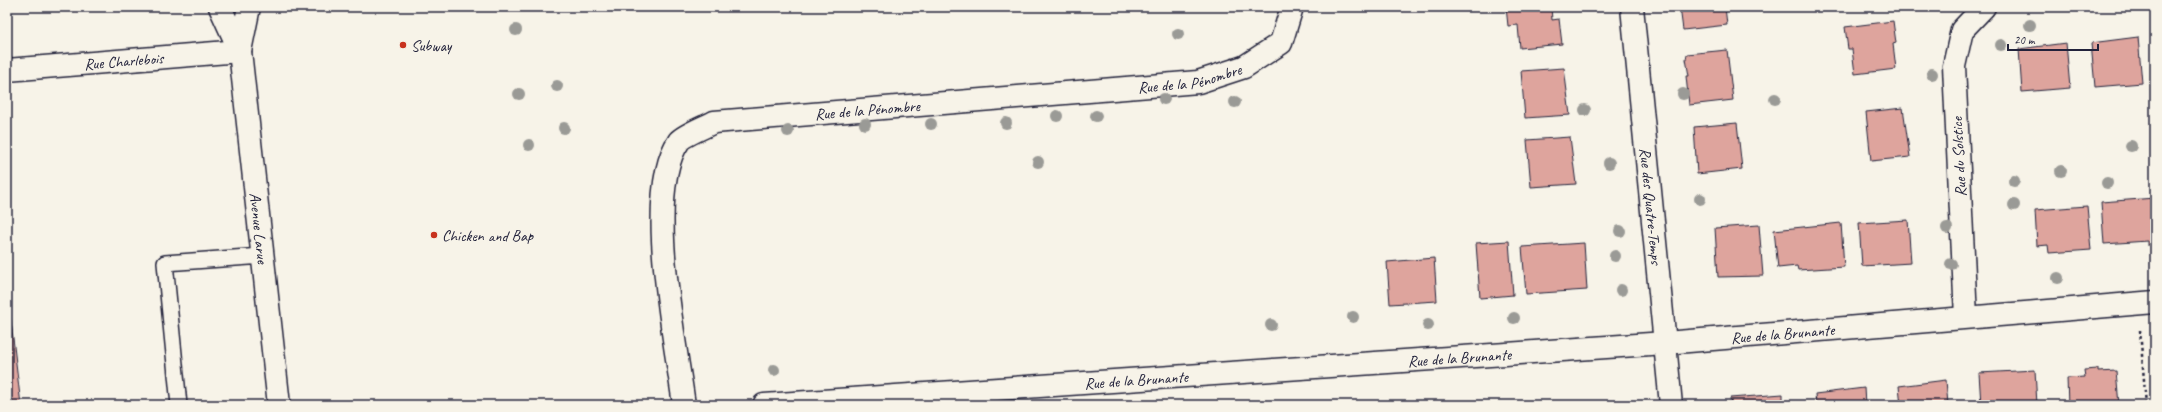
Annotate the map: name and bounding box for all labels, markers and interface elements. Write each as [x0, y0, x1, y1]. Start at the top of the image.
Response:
scale bar [2008, 26, 2098, 52]
text: 20 m [2014, 32, 2036, 48]
place label: Subway [411, 36, 453, 56]
marker: Subway [398, 40, 408, 50]
street label: Rue Charlebois [83, 48, 166, 75]
street label: Rue de la Pénombre [1137, 59, 1246, 98]
street label: Rue de la Pénombre [814, 96, 922, 125]
street label: Rue du Solstice [1947, 115, 1971, 197]
street label: Rue des Quatre-Temps [1635, 147, 1666, 267]
street label: Avenue Larue [245, 192, 273, 266]
place label: Chicken and Bap [442, 226, 534, 246]
marker: Chicken and Bap [429, 230, 439, 240]
street label: Rue de la Brunante [1730, 320, 1837, 348]
street label: Rue de la Brunante [1407, 344, 1514, 372]
street label: Rue de la Brunante [1084, 367, 1190, 394]

